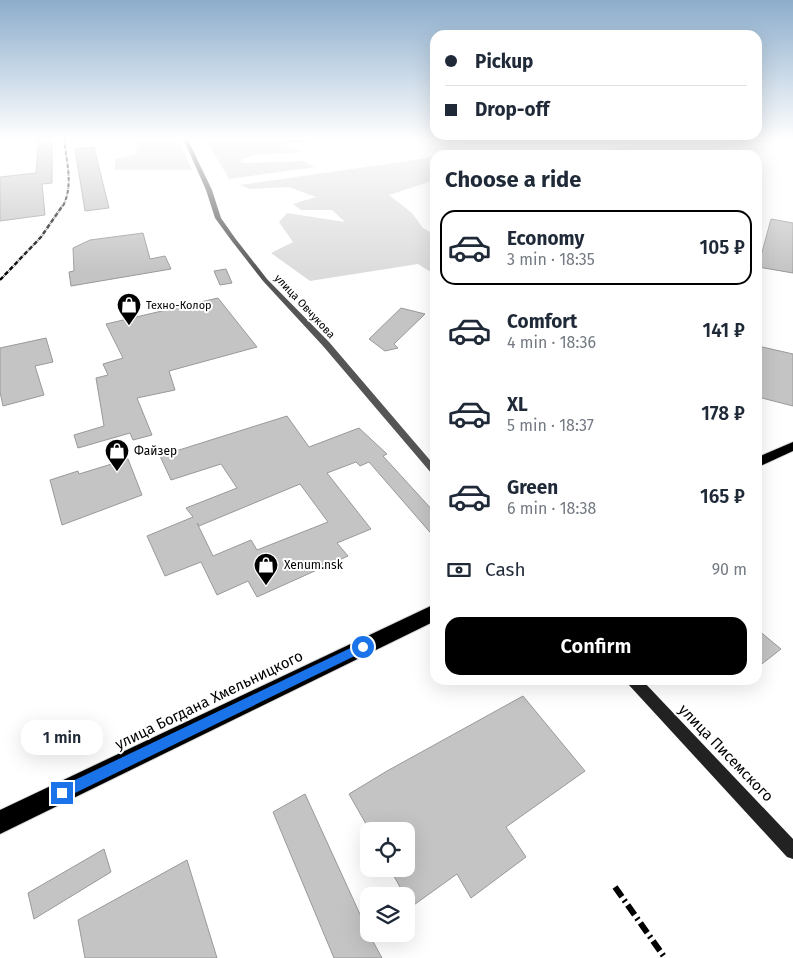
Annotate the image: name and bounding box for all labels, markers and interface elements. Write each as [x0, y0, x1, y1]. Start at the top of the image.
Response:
text: Pickup [475, 50, 533, 73]
text: Drop-off [475, 98, 549, 121]
text: Choose a ride [445, 166, 581, 193]
icon: car [447, 225, 492, 270]
text: Economy [507, 227, 584, 250]
text: 105 ₽ [700, 236, 745, 259]
text: 3 min · 18:35 [507, 250, 595, 269]
street label: улица Овчукова [272, 272, 338, 341]
shop icon: Техно-Колор [116, 292, 142, 326]
place label: Техно-Колор [146, 299, 212, 312]
icon: car [447, 308, 492, 353]
text: Comfort [507, 310, 577, 333]
text: 141 ₽ [703, 319, 745, 342]
text: 4 min · 18:36 [507, 333, 596, 352]
icon: car [447, 391, 492, 436]
text: XL [507, 393, 528, 416]
text: 178 ₽ [701, 402, 745, 425]
text: 5 min · 18:37 [507, 416, 594, 435]
shop icon: Файзер [104, 438, 130, 472]
place label: Файзер [134, 444, 177, 458]
icon: car [447, 474, 492, 519]
text: Green [507, 476, 558, 499]
text: 165 ₽ [700, 485, 745, 508]
text: 6 min · 18:38 [507, 499, 596, 518]
shop icon: Xenum.nsk [253, 552, 279, 586]
icon: cash [445, 556, 473, 584]
place label: Xenum.nsk [284, 558, 344, 572]
text: Cash [485, 558, 526, 581]
text: 90 m [712, 560, 747, 579]
button: Confirm [445, 617, 747, 675]
route start [352, 636, 374, 658]
street label: улица Богдана Хмельницкого [112, 647, 306, 753]
street label: улица Писемского [675, 701, 777, 805]
callout: 1 min [21, 720, 103, 756]
text: 1 min [43, 728, 81, 747]
route end [51, 782, 73, 804]
map controls [360, 822, 415, 942]
button: locate [360, 822, 415, 877]
button: layers [360, 887, 415, 942]

